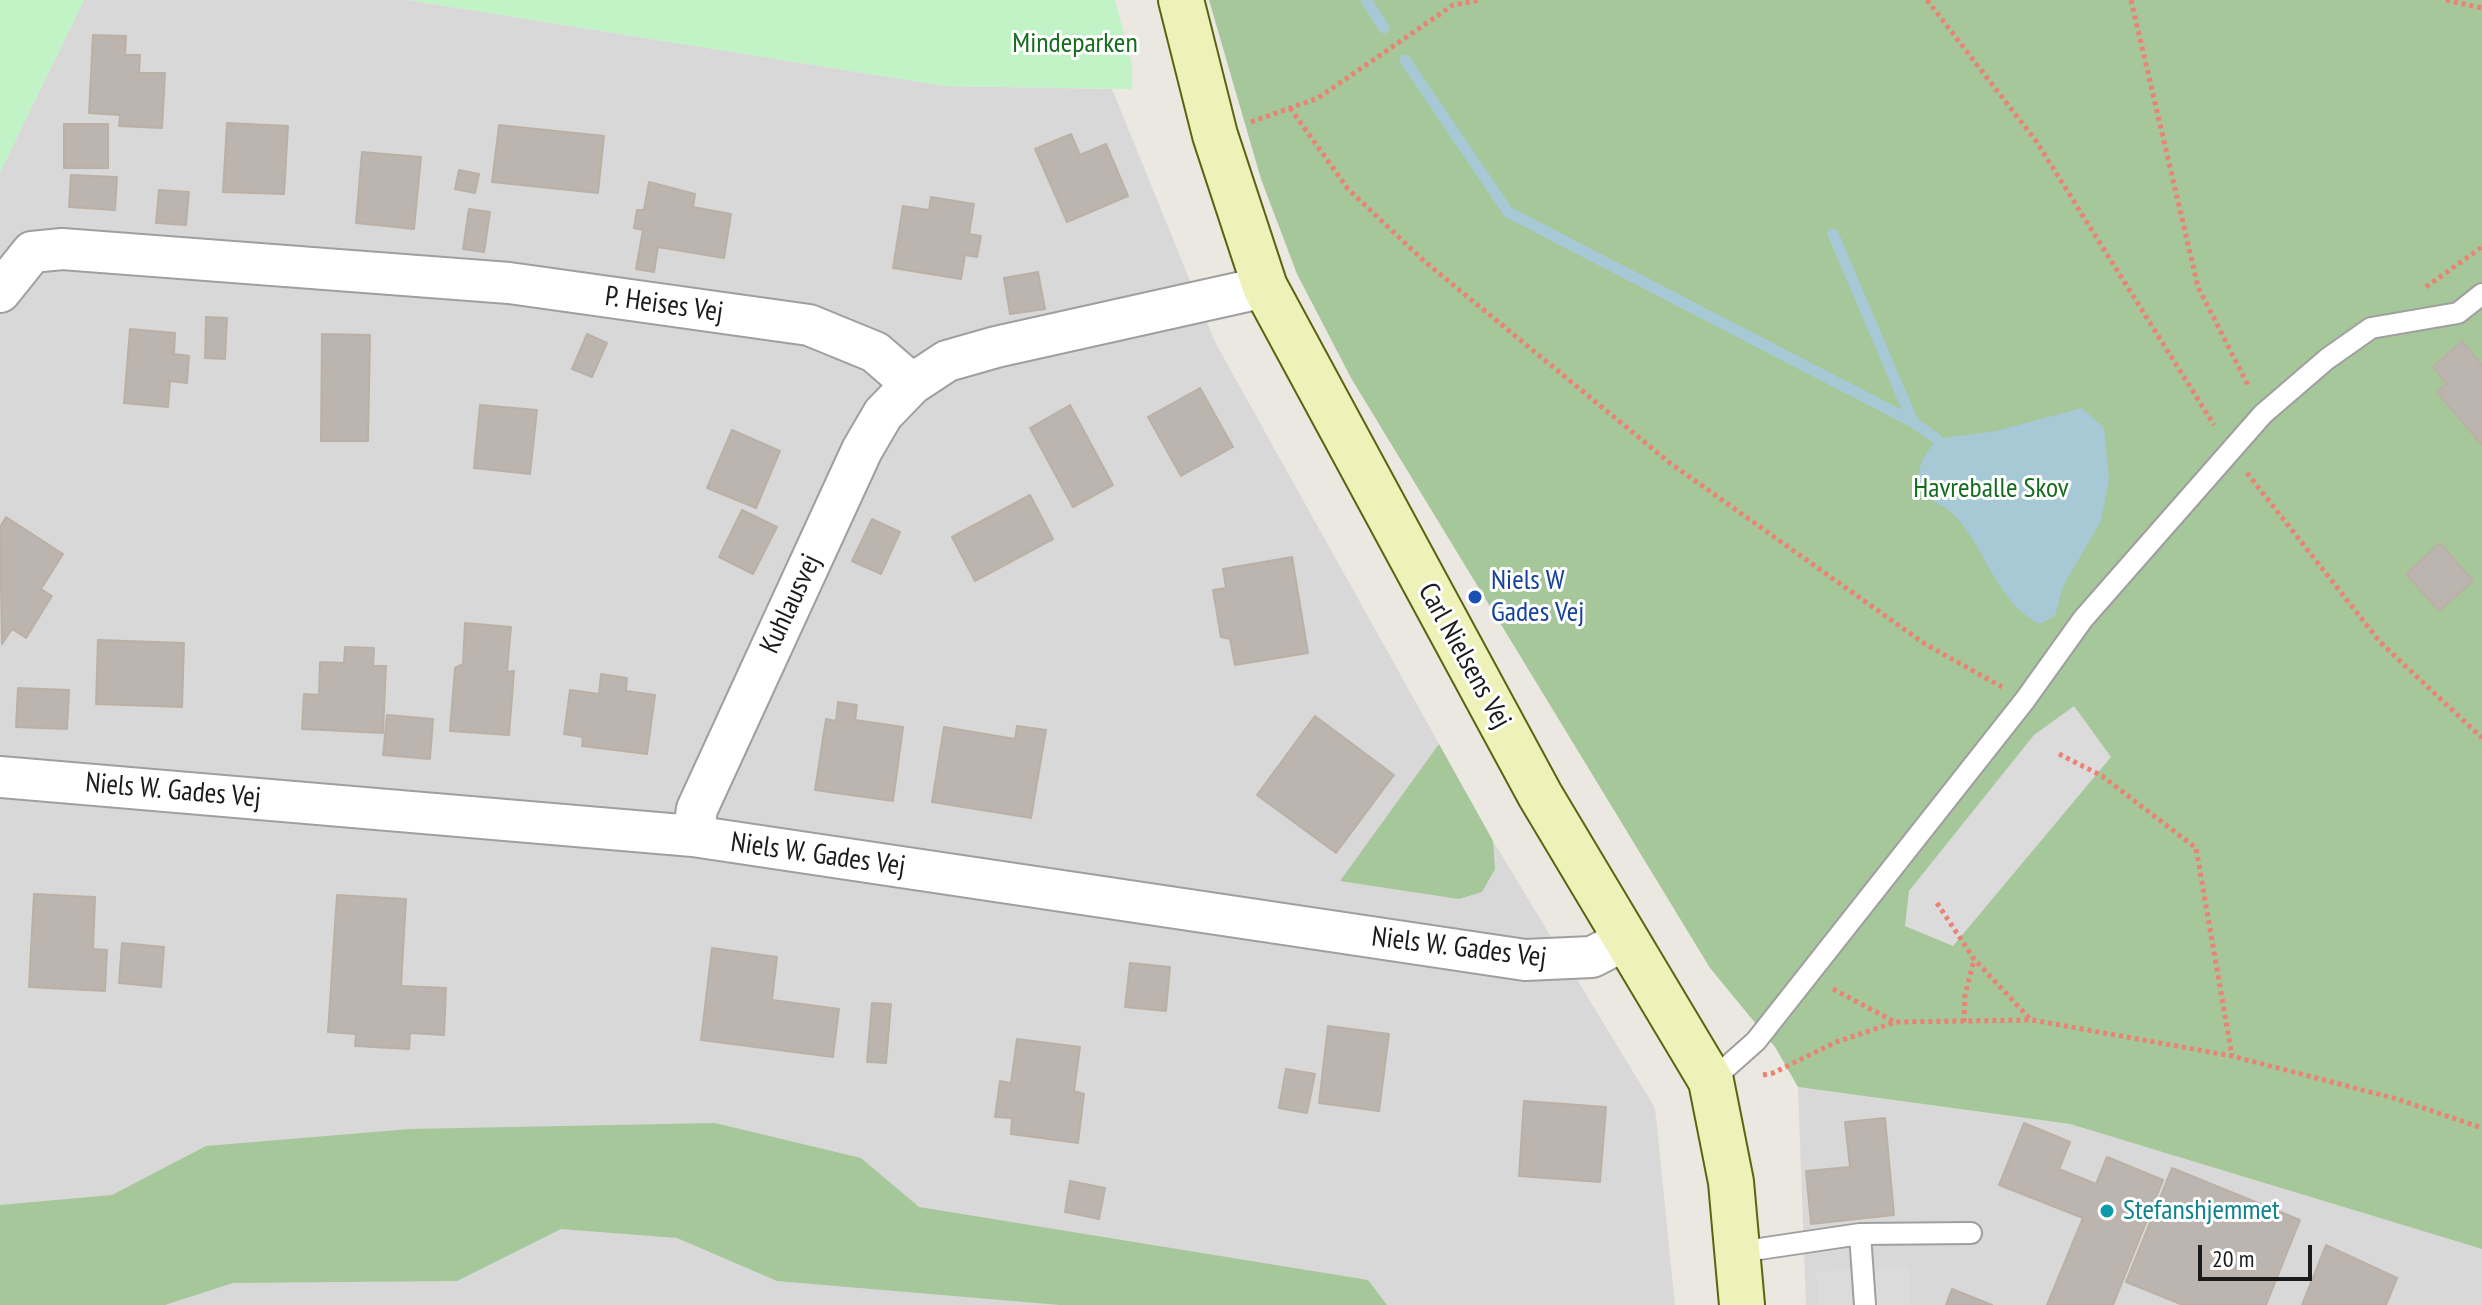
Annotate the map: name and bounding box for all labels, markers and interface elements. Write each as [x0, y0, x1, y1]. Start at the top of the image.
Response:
park label: Mindeparken [1012, 27, 1138, 61]
street label: P. Heises Vej [603, 280, 725, 330]
park label: Havreballe Skov [1913, 472, 2069, 506]
street label: Kuhlausvej [753, 549, 829, 659]
place label: Niels W Gades Vej [1491, 564, 1584, 630]
street label: Carl Nielsens Vej [1410, 577, 1518, 735]
marker: Niels W Gades Vej [1466, 588, 1484, 606]
street label: Niels W. Gades Vej [84, 767, 262, 815]
street label: Niels W. Gades Vej [729, 826, 907, 884]
street label: Niels W. Gades Vej [1370, 921, 1548, 975]
place label: Stefanshjemmet [2123, 1194, 2280, 1228]
marker: Stefanshjemmet [2098, 1202, 2116, 1220]
scale bar [2202, 1229, 2316, 1279]
text: 20 m [2212, 1243, 2254, 1274]

